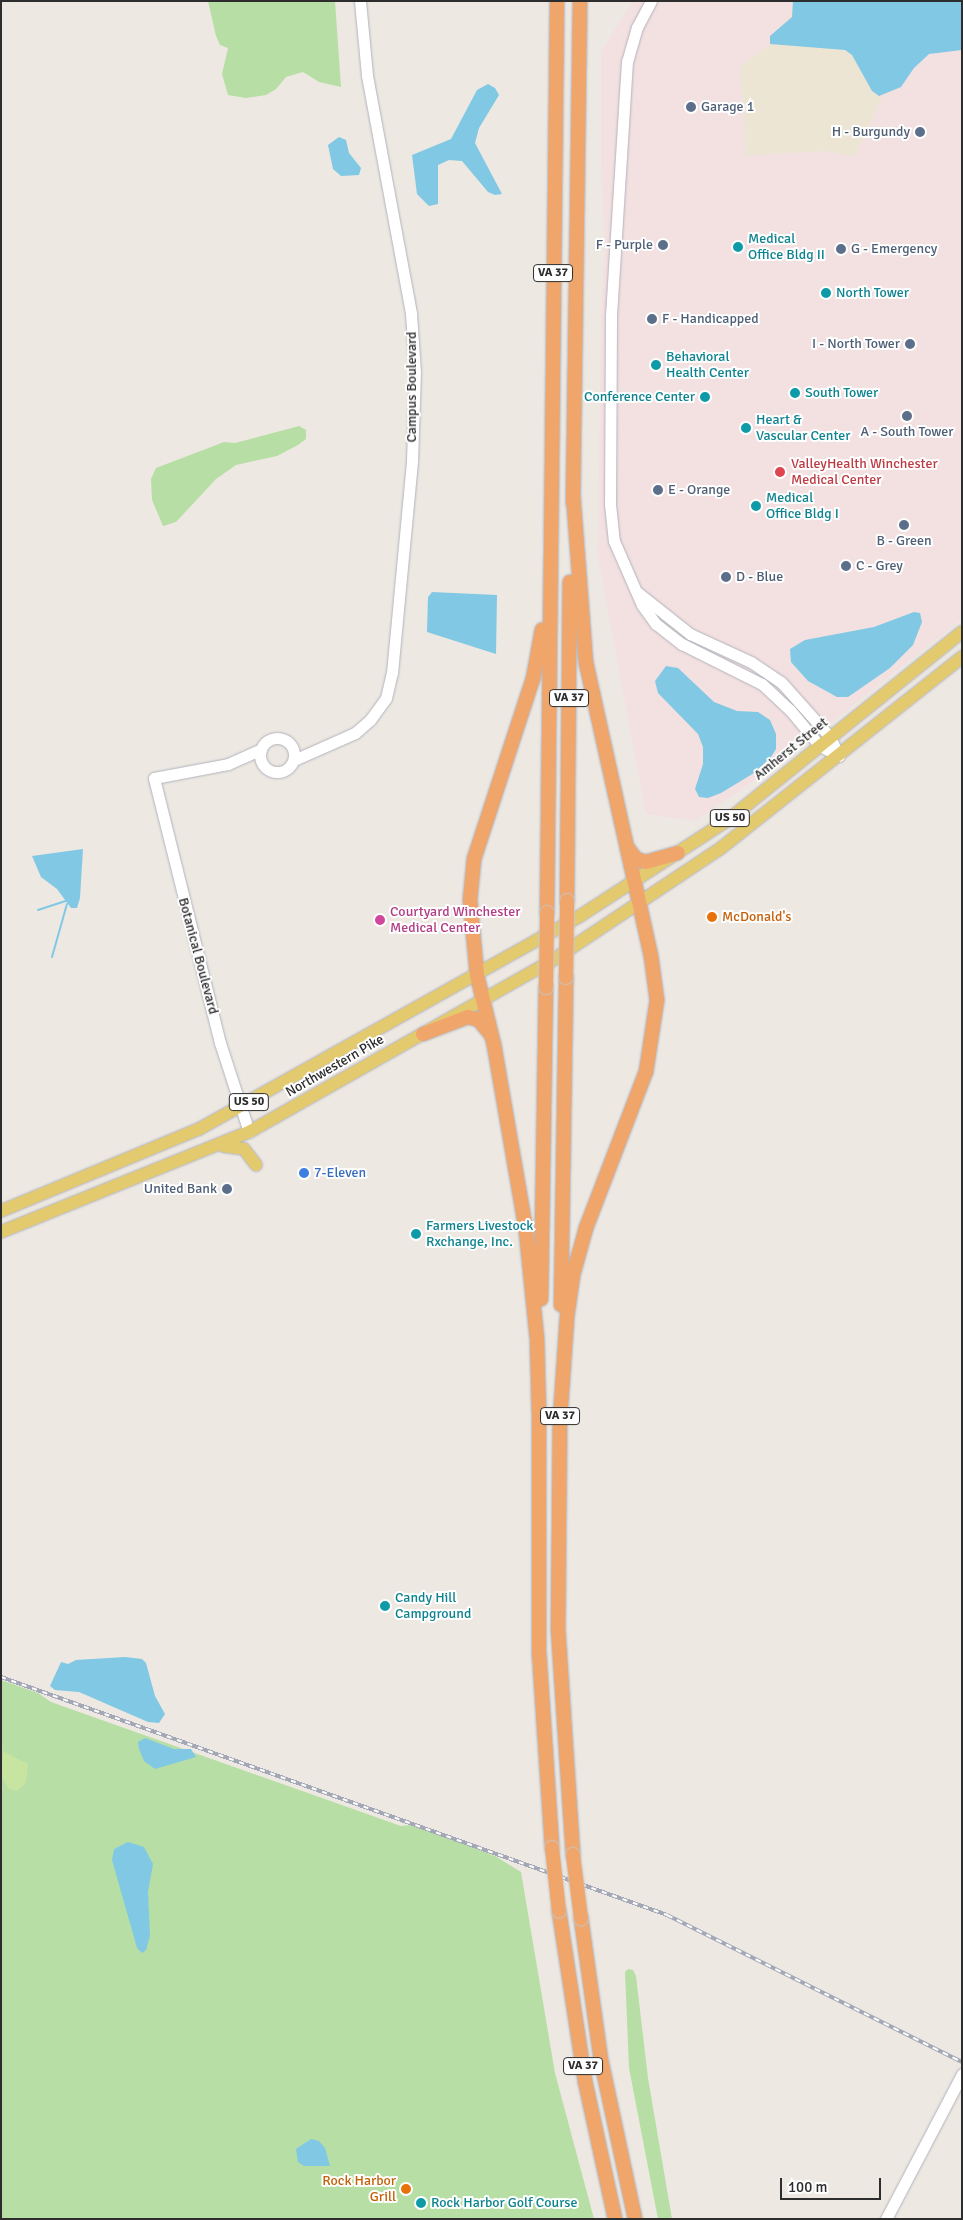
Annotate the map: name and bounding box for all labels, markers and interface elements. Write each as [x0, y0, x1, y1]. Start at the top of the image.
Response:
place label: Garage 1 [701, 99, 754, 115]
marker: Garage 1 [685, 101, 697, 113]
place label: H - Burgundy [832, 124, 910, 140]
marker: H - Burgundy [914, 126, 926, 138]
place label: Medical Office Bldg II [748, 231, 825, 264]
place label: F - Purple [596, 237, 653, 253]
marker: F - Purple [657, 239, 669, 251]
marker: Medical Office Bldg II [732, 241, 744, 253]
place label: G - Emergency [851, 241, 937, 257]
marker: G - Emergency [835, 243, 847, 255]
road number: VA 37 [533, 264, 573, 282]
place label: North Tower [836, 285, 909, 301]
marker: North Tower [820, 287, 832, 299]
place label: F - Handicapped [662, 311, 759, 327]
marker: F - Handicapped [646, 313, 658, 325]
street label: Campus Boulevard [404, 331, 420, 443]
place label: I - North Tower [812, 336, 900, 352]
marker: I - North Tower [904, 338, 916, 350]
place label: Behavioral Health Center [666, 349, 749, 382]
marker: Behavioral Health Center [650, 359, 662, 371]
place label: South Tower [805, 385, 878, 401]
marker: South Tower [789, 387, 801, 399]
place label: Conference Center [584, 389, 695, 405]
marker: Conference Center [699, 391, 711, 403]
marker: A - South Tower [901, 410, 913, 422]
place label: Heart & Vascular Center [756, 412, 850, 444]
marker: Heart & Vascular Center [740, 422, 752, 434]
place label: A - South Tower [861, 424, 953, 440]
place label: ValleyHealth Winchester Medical Center [791, 456, 938, 488]
marker: ValleyHealth Winchester Medical Center [773, 465, 787, 479]
place label: E - Orange [668, 482, 730, 498]
marker: E - Orange [652, 484, 664, 496]
place label: Medical Office Bldg I [766, 490, 839, 522]
marker: Medical Office Bldg I [750, 500, 762, 512]
marker: B - Green [898, 519, 910, 531]
place label: B - Green [876, 533, 932, 549]
place label: C - Grey [856, 558, 903, 574]
marker: C - Grey [840, 560, 852, 572]
place label: D - Blue [736, 569, 783, 585]
marker: D - Blue [720, 571, 732, 583]
road number: VA 37 [549, 688, 589, 708]
street label: Amherst Street [751, 714, 831, 784]
road number: US 50 [709, 808, 751, 828]
street label: Botanical Boulevard [174, 896, 222, 1016]
place label: Courtyard Winchester Medical Center [390, 904, 520, 936]
place label: McDonald's [722, 909, 791, 925]
marker: McDonald's [706, 911, 718, 923]
marker: Courtyard Winchester Medical Center [374, 914, 386, 926]
street label: Northwestern Pike [283, 1031, 387, 1101]
road number: US 50 [228, 1092, 270, 1112]
place label: 7-Eleven [314, 1165, 366, 1181]
marker: 7-Eleven [298, 1167, 310, 1179]
place label: United Bank [144, 1181, 217, 1197]
marker: United Bank [221, 1183, 233, 1195]
place label: Farmers Livestock Rxchange, Inc. [426, 1218, 533, 1250]
marker: Farmers Livestock Rxchange, Inc. [410, 1228, 422, 1240]
road number: VA 37 [540, 1406, 580, 1425]
place label: Candy Hill Campground [395, 1590, 471, 1622]
marker: Candy Hill Campground [379, 1600, 391, 1612]
road number: VA 37 [563, 2056, 603, 2076]
scale bar [783, 2168, 884, 2200]
place label: Rock Harbor Grill [322, 2173, 396, 2206]
text: 100 m [788, 2178, 828, 2196]
marker: Rock Harbor Grill [400, 2183, 412, 2195]
place label: Rock Harbor Golf Course [431, 2195, 577, 2211]
marker: Rock Harbor Golf Course [415, 2197, 427, 2209]

